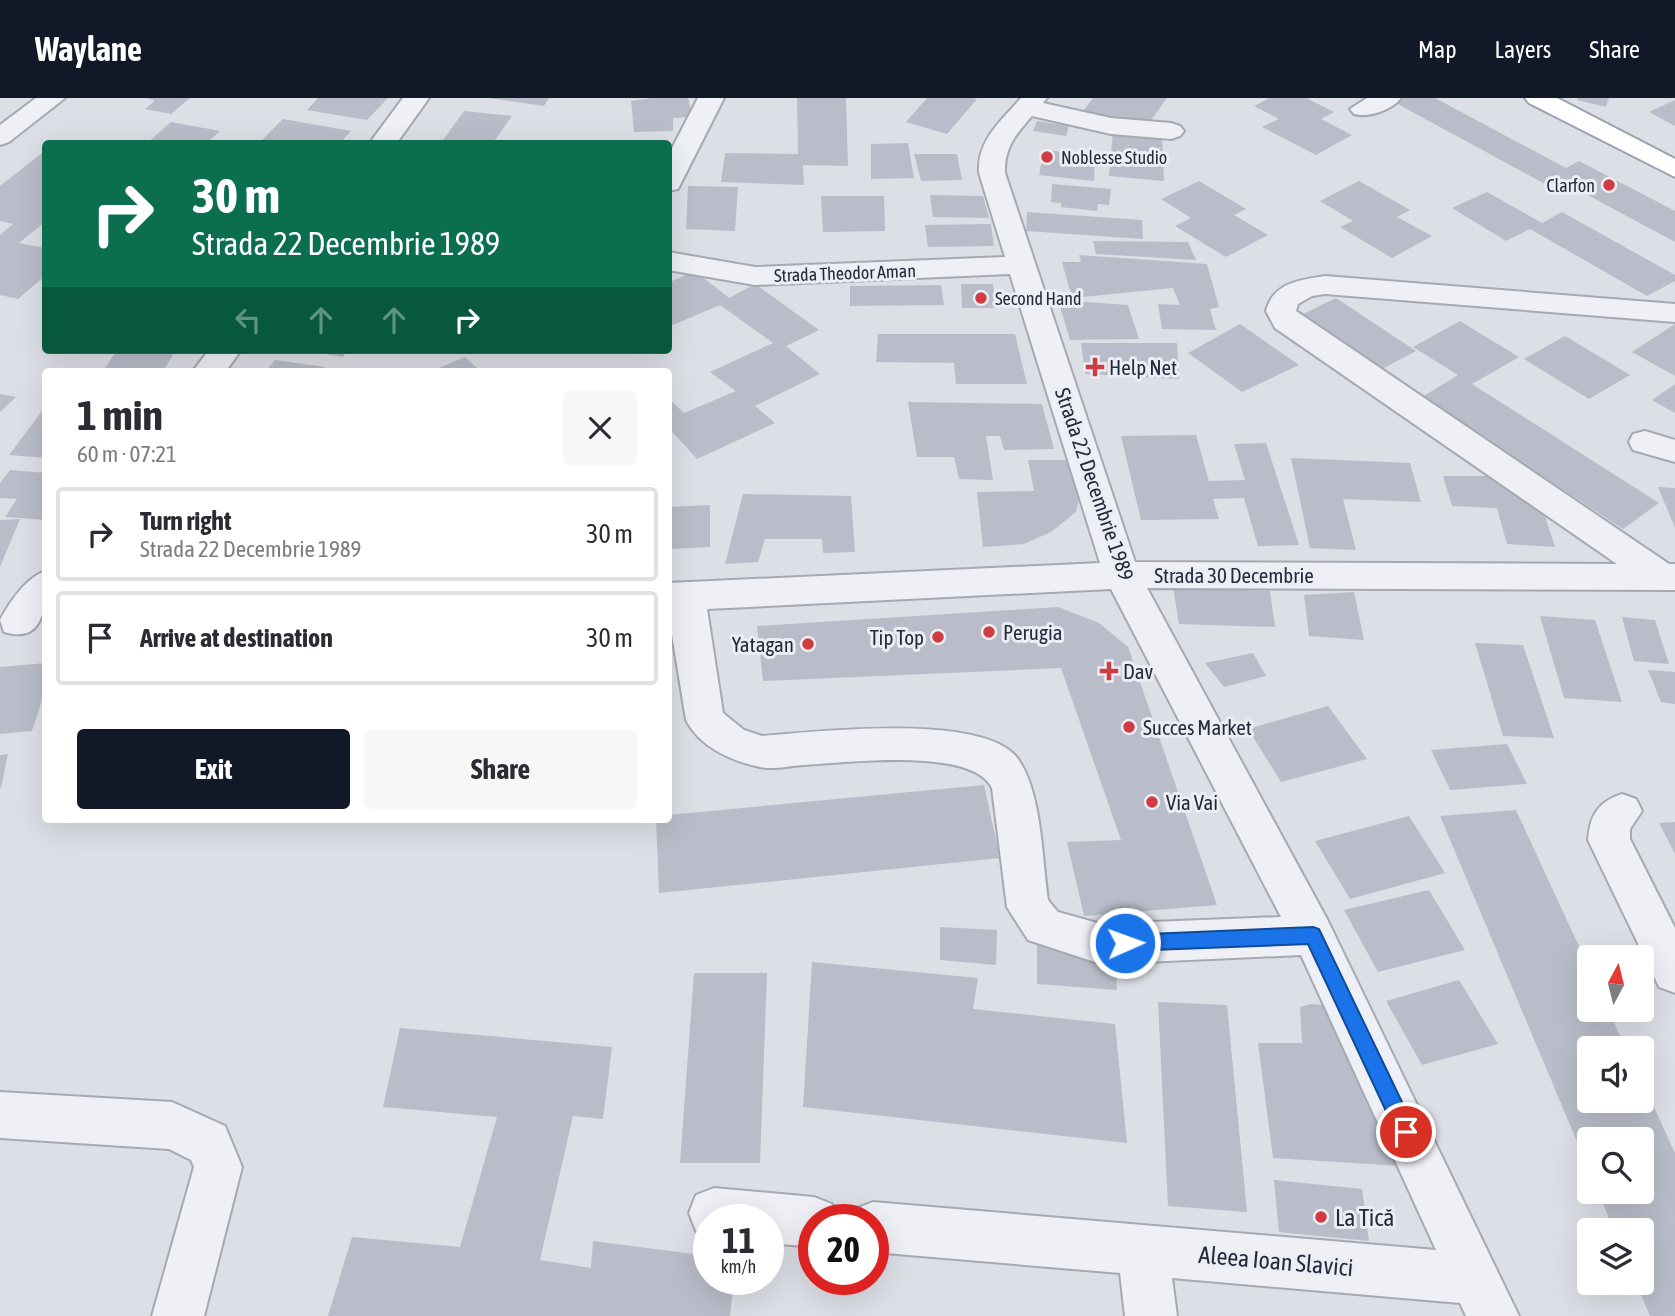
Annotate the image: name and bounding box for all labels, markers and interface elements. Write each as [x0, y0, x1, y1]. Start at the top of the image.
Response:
text: Waylane [35, 30, 142, 68]
text: Map [1418, 36, 1457, 63]
text: Layers [1495, 36, 1551, 63]
text: Share [1589, 36, 1640, 63]
place label: Noblesse Studio [1061, 147, 1167, 168]
marker: Noblesse Studio [1039, 149, 1055, 165]
text: 30 m [192, 167, 280, 223]
icon: right [77, 168, 168, 259]
place label: Clarfon [1546, 175, 1595, 196]
marker: Clarfon [1601, 177, 1617, 193]
text: Strada 22 Decembrie 1989 [192, 225, 500, 262]
street label: Strada Theodor Aman [774, 260, 916, 286]
place label: Second Hand [995, 288, 1082, 309]
marker: Second Hand [973, 290, 989, 306]
icon: left [229, 301, 267, 339]
icon: ahead [302, 301, 340, 339]
icon: ahead [375, 301, 413, 339]
icon: right [448, 301, 486, 339]
place label: Help Net [1109, 355, 1177, 379]
marker: Help Net [1087, 359, 1103, 375]
street label: Strada 22 Decembrie 1989 [1051, 385, 1139, 583]
text: 1 min [77, 391, 163, 439]
button: close [563, 391, 637, 465]
text: 60 m · 07:21 [77, 441, 177, 467]
text: Turn right [140, 506, 231, 536]
icon: right [81, 515, 119, 553]
text: 30 m [586, 519, 633, 549]
text: Strada 22 Decembrie 1989 [140, 536, 361, 562]
street label: Strada 30 Decembrie [1154, 563, 1314, 587]
icon: arrive [81, 619, 119, 657]
place label: Perugia [1003, 620, 1063, 644]
text: Arrive at destination [140, 623, 333, 653]
text: 30 m [586, 623, 633, 653]
marker: Perugia [981, 624, 997, 640]
place label: Tip Top [870, 625, 924, 649]
marker: Tip Top [930, 629, 946, 645]
place label: Yatagan [732, 632, 794, 656]
marker: Yatagan [800, 636, 816, 652]
place label: Dav [1123, 659, 1154, 683]
marker: Dav [1101, 663, 1117, 679]
place label: Succes Market [1143, 715, 1252, 739]
marker: Succes Market [1121, 719, 1137, 735]
button: Exit [77, 729, 350, 809]
button: Share [364, 729, 637, 809]
place label: Via Vai [1166, 790, 1218, 814]
marker: Via Vai [1144, 794, 1160, 810]
position arrow [1088, 906, 1162, 980]
north arrow [1577, 945, 1654, 1022]
map controls [1577, 945, 1654, 1295]
button: sound [1577, 1036, 1654, 1113]
pin [1376, 1102, 1436, 1162]
icon: arrive [1387, 1113, 1425, 1151]
button: search [1577, 1127, 1654, 1204]
speed limit sign: 20 [798, 1204, 889, 1295]
place label: La Tică [1335, 1204, 1394, 1231]
marker: La Tică [1313, 1209, 1329, 1225]
button: layers [1577, 1218, 1654, 1295]
text: 11 [722, 1220, 755, 1260]
street label: Aleea Ioan Slavici [1198, 1241, 1354, 1281]
text: km/h [721, 1256, 756, 1277]

